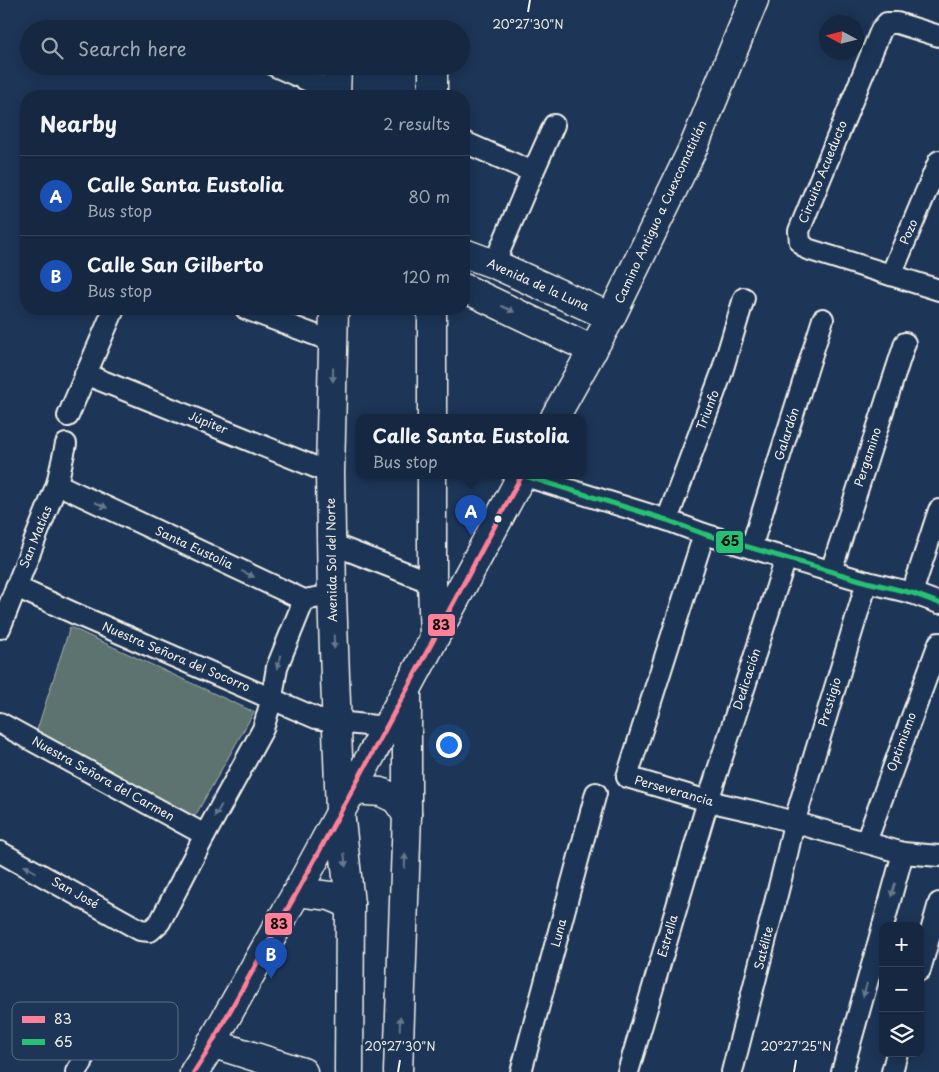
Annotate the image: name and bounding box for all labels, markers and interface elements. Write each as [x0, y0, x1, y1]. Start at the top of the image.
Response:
text: 20°27'30"N [492, 15, 564, 33]
north arrow [819, 15, 864, 60]
search box [20, 20, 470, 75]
icon: search [38, 34, 66, 62]
text: Search here [78, 34, 187, 62]
text: Nearby [40, 107, 117, 139]
text: 2 results [383, 111, 450, 135]
street label: Camino Antiguo a Cuexcomatitlán [610, 117, 711, 306]
street label: Circuito Acueducto [793, 117, 851, 226]
text: Calle Santa Eustolia [87, 170, 284, 198]
text: A [50, 184, 62, 208]
text: 80 m [408, 184, 450, 208]
text: Bus stop [87, 198, 152, 222]
street label: Pozo [895, 216, 922, 247]
text: Calle San Gilberto [87, 250, 263, 278]
street label: Avenida de la Luna [485, 254, 593, 315]
text: B [51, 264, 61, 288]
text: 120 m [403, 264, 450, 288]
text: Bus stop [87, 278, 152, 302]
one-way arrow [501, 305, 515, 313]
one-way arrow [329, 367, 337, 383]
street label: Triunfo [691, 387, 723, 432]
street label: Galardón [769, 405, 803, 462]
street label: Júpiter [186, 406, 231, 438]
popup [356, 414, 586, 479]
text: Calle Santa Eustolia [373, 421, 569, 449]
street label: Pergamino [849, 424, 885, 489]
text: Bus stop [373, 449, 438, 473]
pin: A [455, 495, 487, 536]
street label: Avenida Sol del Norte [321, 498, 341, 622]
one-way arrow [94, 501, 108, 509]
street label: San Matías [14, 502, 56, 571]
unlabelled marker [493, 514, 503, 524]
street label: Santa Eustolia [153, 521, 237, 573]
line badge: 65 [715, 530, 744, 554]
text: 65 [721, 530, 739, 551]
one-way arrow [241, 570, 255, 578]
line badge: 83 [427, 613, 456, 637]
text: 83 [432, 614, 450, 635]
street label: Nuestra Señora del Socorro [100, 617, 253, 696]
one-way arrow [330, 635, 338, 651]
street label: Dedicación [728, 646, 764, 712]
one-way arrow [275, 655, 283, 670]
street label: Prestigio [813, 675, 845, 728]
street label: Optimismo [882, 709, 920, 774]
street label: Nuestra Señora del Carmen [29, 731, 178, 825]
your location [436, 732, 462, 758]
street label: Perseverancia [633, 770, 716, 810]
one-way arrow [214, 804, 222, 818]
one-way arrow [341, 852, 349, 868]
one-way arrow [402, 853, 410, 869]
one-way arrow [23, 864, 37, 873]
street label: San José [49, 872, 102, 913]
one-way arrow [889, 882, 897, 897]
line badge: 83 [264, 912, 293, 936]
street label: Estrella [652, 912, 682, 959]
text: 83 [270, 913, 288, 934]
street label: Luna [546, 916, 571, 949]
map controls [879, 922, 924, 1057]
button: + [879, 922, 924, 967]
street label: Satélite [749, 924, 777, 971]
pin: B [255, 938, 287, 979]
button: − [879, 967, 924, 1012]
one-way arrow [861, 982, 869, 997]
legend [12, 1002, 178, 1060]
text: 83 [54, 1008, 72, 1029]
button: layers [879, 1012, 924, 1057]
one-way arrow [396, 1015, 404, 1031]
text: 65 [54, 1031, 73, 1052]
text: 20°27'30"N [364, 1037, 436, 1055]
text: 20°27'25"N [761, 1037, 831, 1055]

